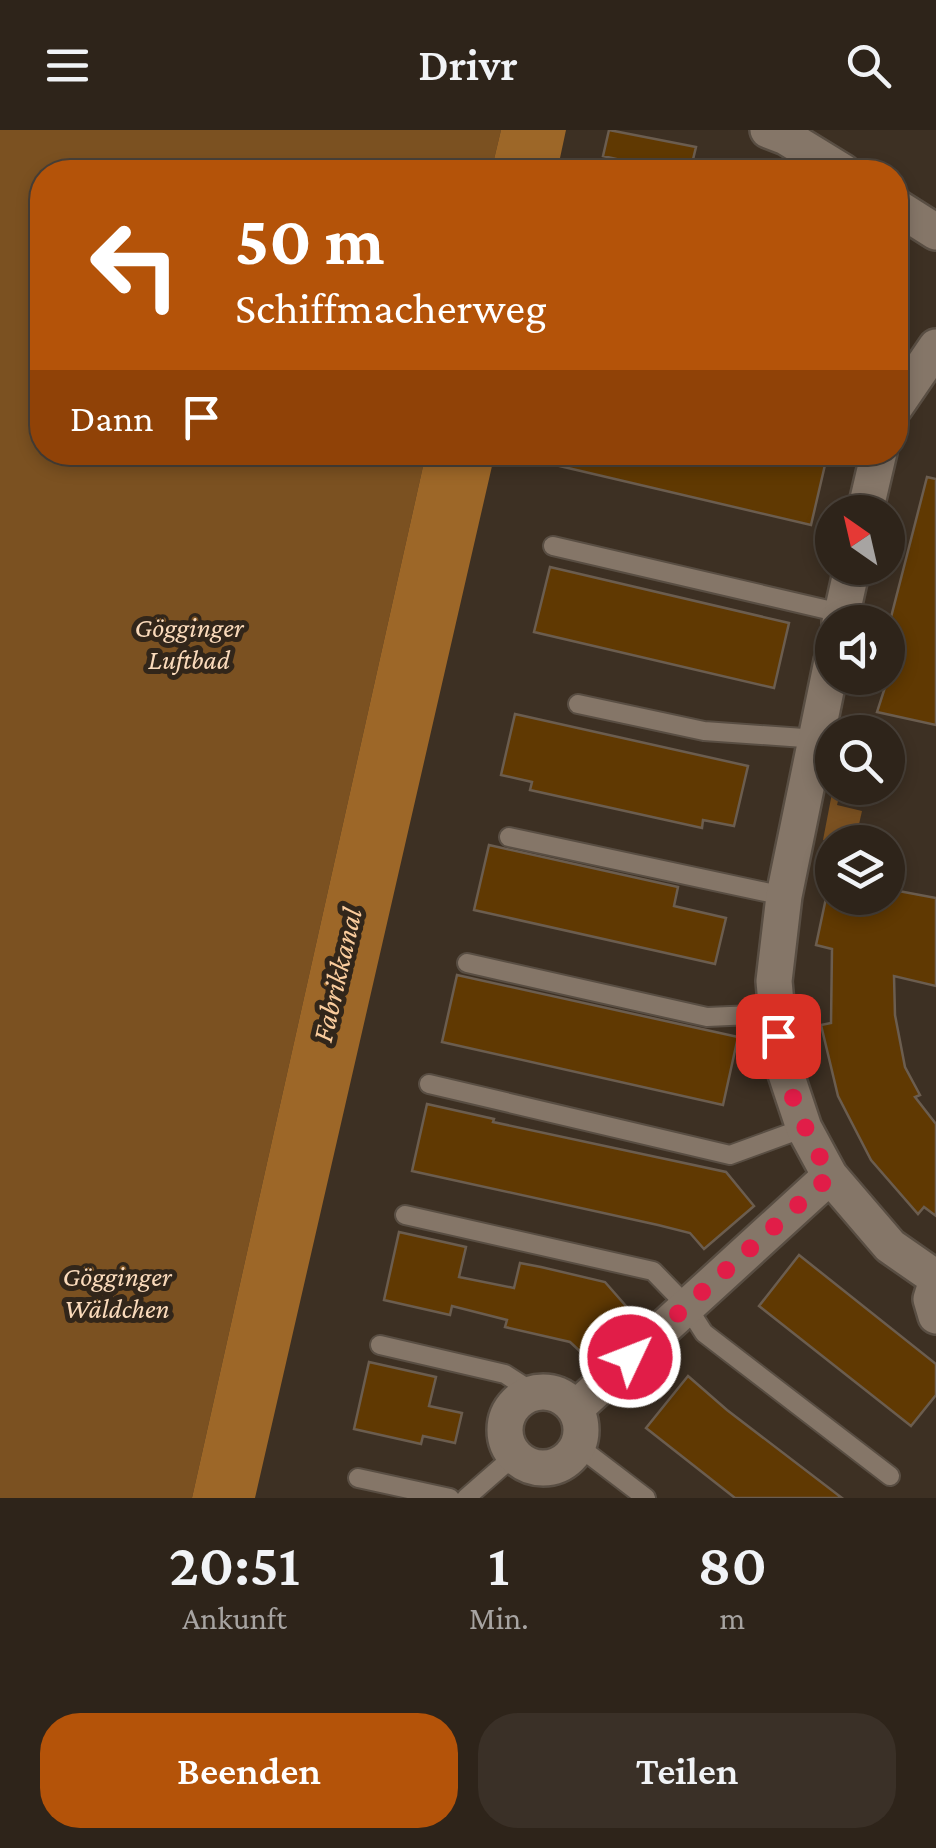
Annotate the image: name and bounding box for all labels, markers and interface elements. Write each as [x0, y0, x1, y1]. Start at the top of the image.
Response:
icon: menu [40, 38, 95, 93]
icon: search [841, 38, 896, 93]
text: Drivr [418, 40, 518, 90]
icon: left [70, 200, 200, 330]
text: 50 m [235, 201, 385, 279]
text: Schiffmacherweg [235, 283, 547, 333]
icon: arrive [174, 390, 229, 445]
text: Dann [70, 397, 154, 439]
north arrow [815, 495, 905, 585]
map controls [815, 495, 905, 915]
button: sound [815, 605, 905, 695]
park label: Gögginger Luftbad [134, 612, 245, 675]
button: search [815, 715, 905, 805]
button: layers [815, 825, 905, 915]
water label: Fabrikkanal [305, 904, 368, 1045]
pin [736, 994, 821, 1079]
icon: arrive [751, 1009, 806, 1064]
park label: Gögginger Wäldchen [62, 1261, 173, 1324]
position arrow [578, 1305, 682, 1409]
text: 20:51 [169, 1531, 300, 1598]
text: 1 [488, 1531, 510, 1598]
text: 80 [698, 1531, 767, 1598]
text: Ankunft [182, 1600, 287, 1636]
text: Min. [469, 1600, 529, 1636]
text: m [719, 1600, 745, 1636]
button: Beenden [40, 1713, 458, 1828]
button: Teilen [478, 1713, 896, 1828]

